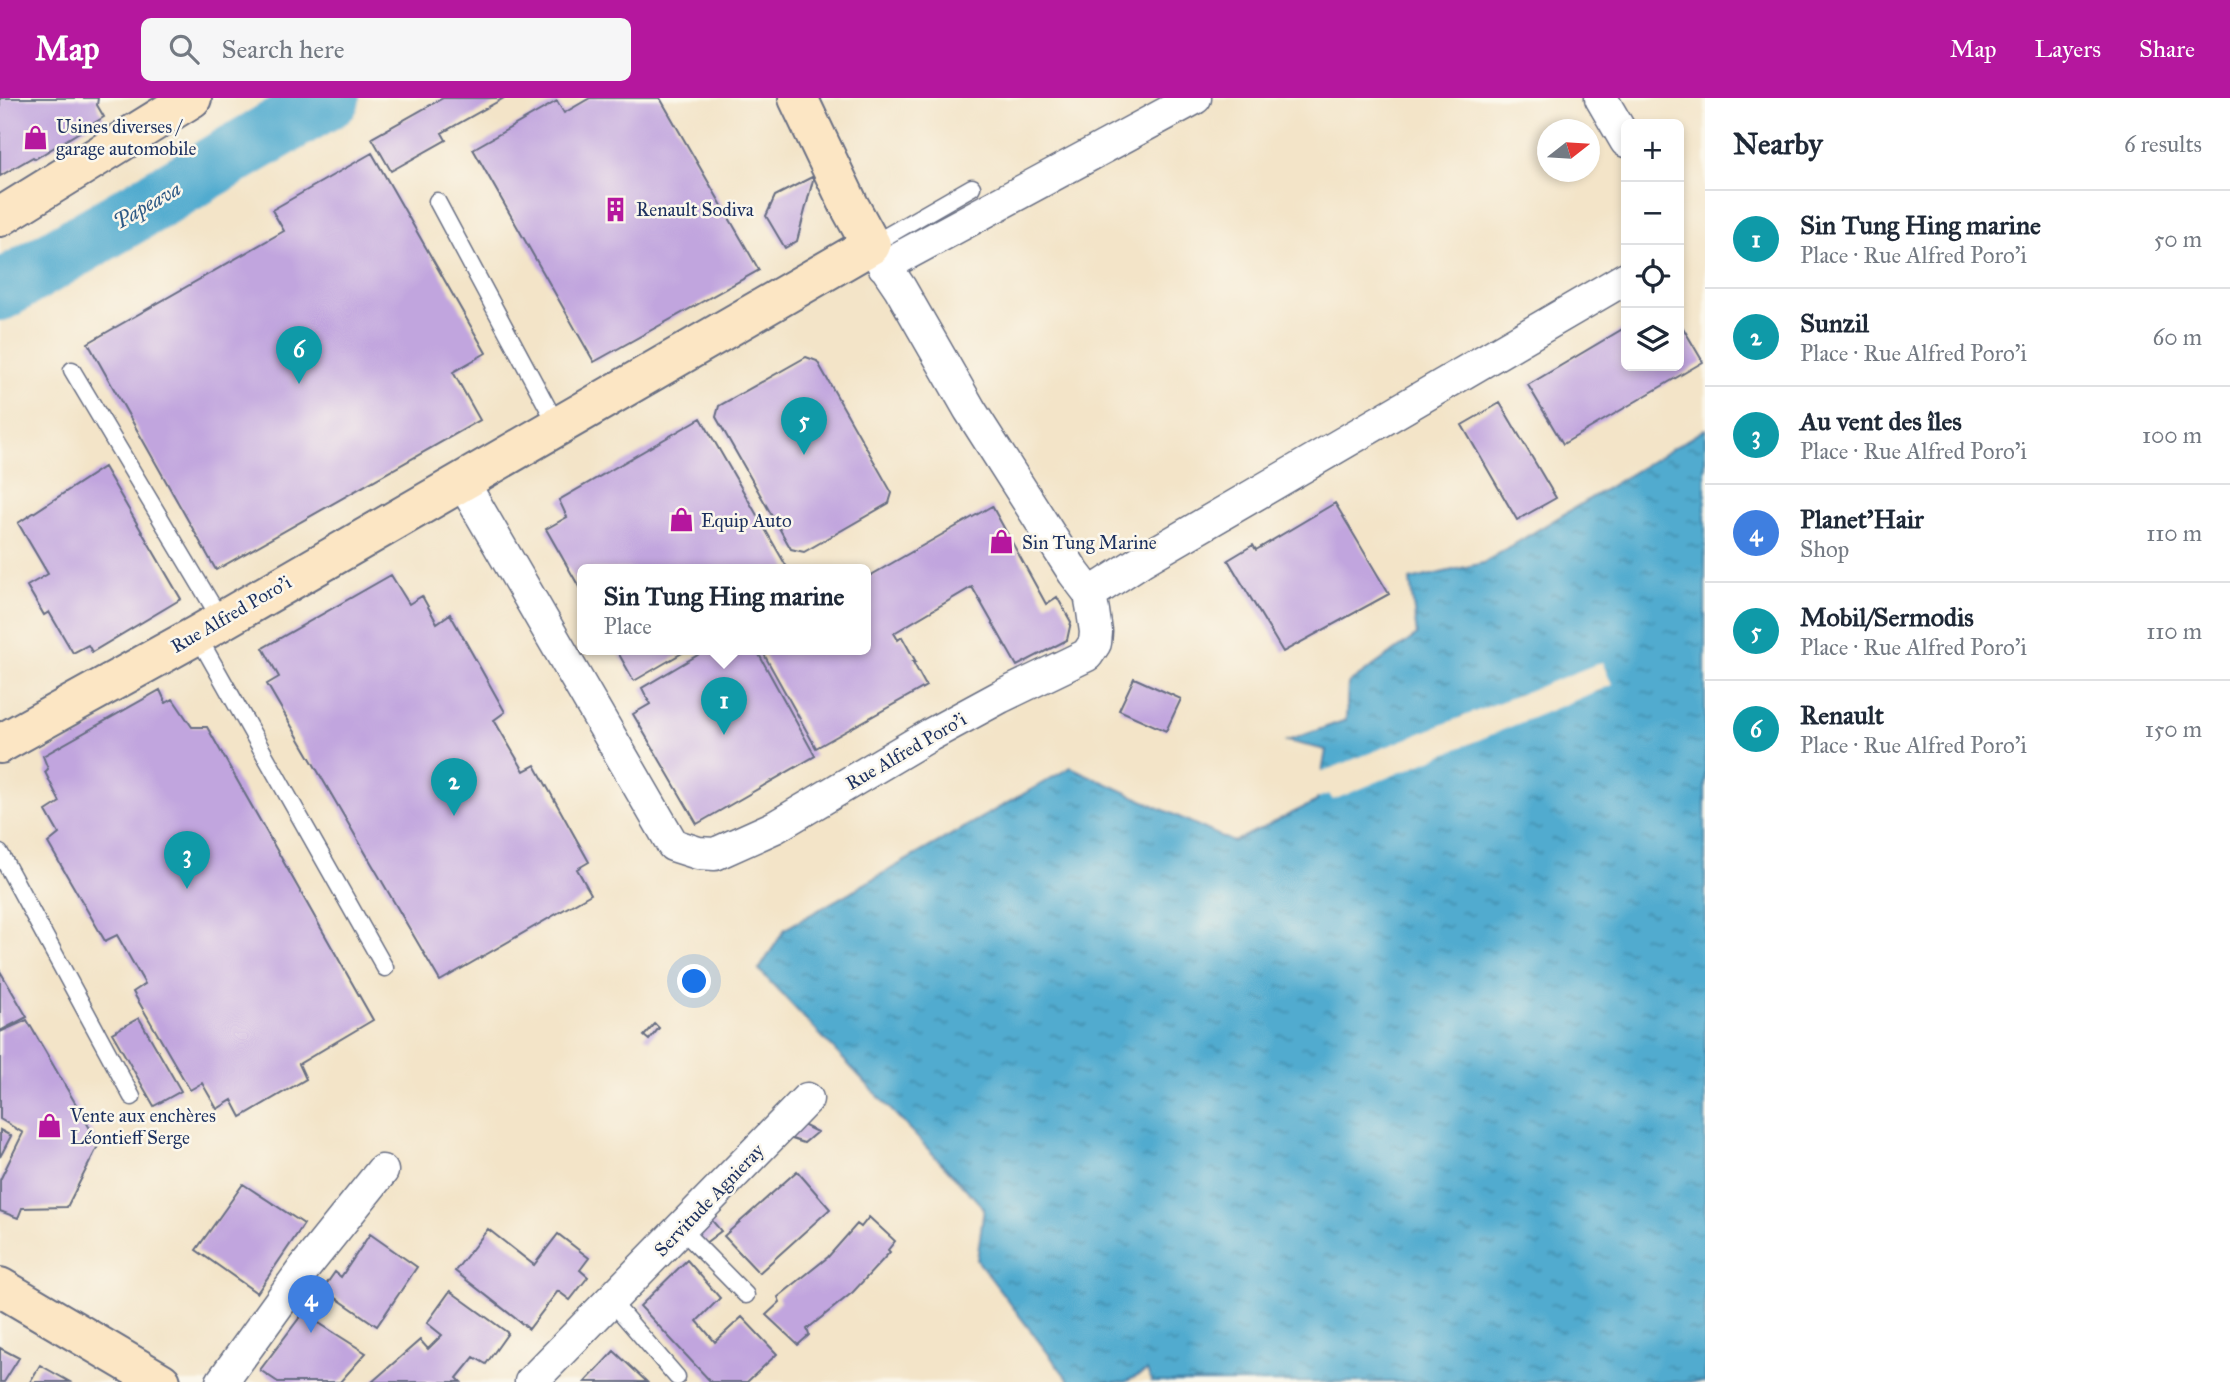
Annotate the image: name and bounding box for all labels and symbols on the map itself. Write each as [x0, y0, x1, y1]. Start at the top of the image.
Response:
place label: Usines diverses / garage automobile [56, 115, 197, 161]
north arrow [1537, 119, 1600, 182]
shop icon: Usines diverses / garage automobile [22, 123, 50, 151]
water label: Papeava [109, 175, 185, 235]
building icon: Renault Sodiva [602, 195, 630, 223]
place label: Renault Sodiva [636, 198, 755, 221]
pin: 6 [276, 326, 322, 384]
pin: 5 [781, 397, 827, 455]
shop icon: Equip Auto [667, 506, 695, 534]
place label: Equip Auto [701, 509, 792, 533]
shop icon: Sin Tung Marine [988, 528, 1016, 556]
place label: Sin Tung Marine [1022, 531, 1157, 555]
street label: Rue Alfred Poro'i [167, 570, 295, 658]
pin: 1 [701, 677, 747, 735]
street label: Rue Alfred Poro'i [842, 707, 970, 795]
pin: 2 [431, 758, 477, 816]
pin: 3 [164, 831, 210, 889]
your location [677, 964, 711, 998]
place label: Vente aux enchères Léontieff Serge [69, 1104, 216, 1150]
shop icon: Vente aux enchères Léontieff Serge [36, 1112, 64, 1140]
street label: Servitude Agnieray [649, 1138, 770, 1262]
pin: 4 [288, 1275, 334, 1333]

